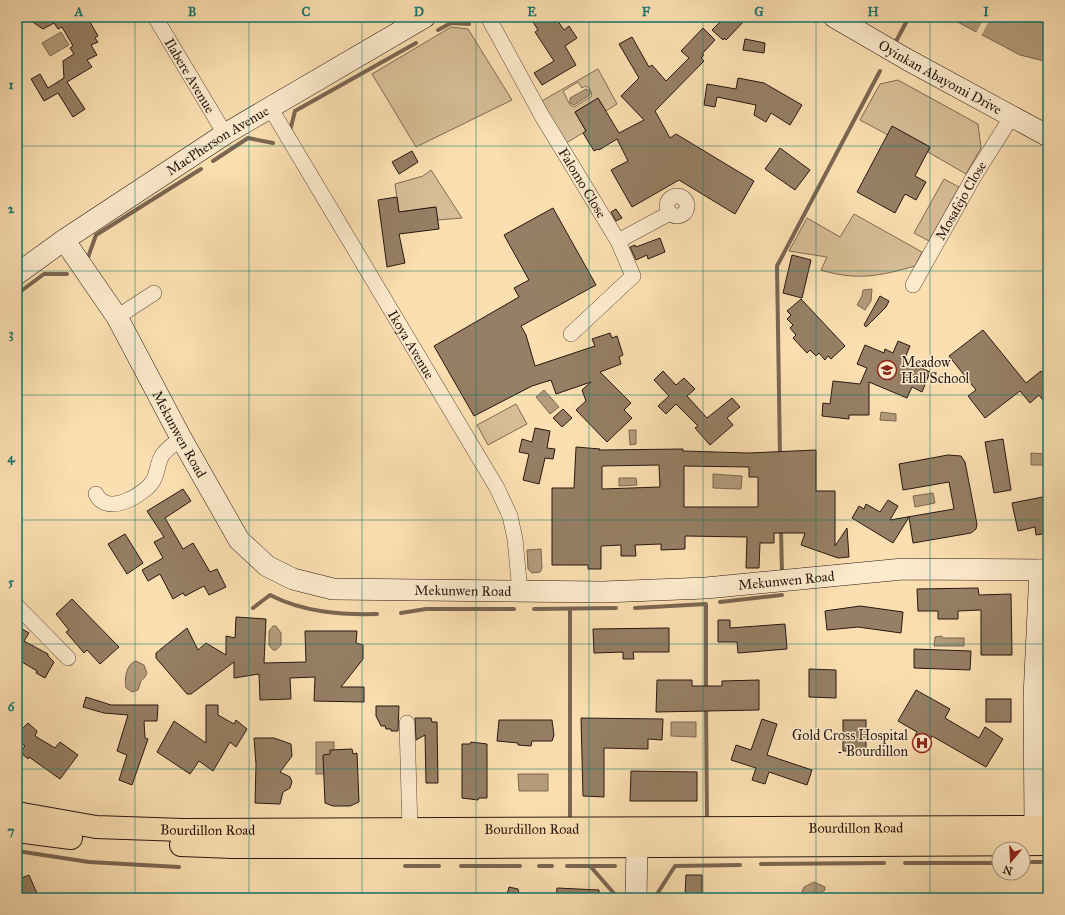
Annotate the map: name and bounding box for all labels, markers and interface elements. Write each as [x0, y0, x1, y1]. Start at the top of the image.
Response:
text: A [74, 4, 84, 20]
text: B [188, 4, 197, 20]
text: C [302, 4, 311, 20]
text: D [414, 4, 424, 20]
text: E [527, 4, 537, 20]
text: F [642, 4, 651, 20]
text: G [754, 4, 764, 20]
text: H [867, 4, 879, 20]
text: I [983, 4, 989, 20]
street label: Ilabere Avenue [161, 35, 219, 116]
street label: Oyinkan Abayomi Drive [875, 36, 1005, 118]
text: 1 [8, 77, 14, 93]
street label: MacPherson Avenue [163, 102, 272, 179]
street label: Falomo Close [555, 145, 610, 221]
street label: Mosafejo Close [932, 158, 990, 243]
text: 2 [8, 201, 15, 217]
street label: Ikoya Avenue [384, 307, 438, 382]
text: 3 [8, 326, 14, 342]
place label: Meadow Hall School [901, 354, 970, 387]
school or university icon: Meadow Hall School [876, 359, 898, 381]
street label: Mekunwen Road [149, 387, 210, 481]
text: 4 [7, 450, 15, 466]
street label: Mekunwen Road [737, 567, 835, 593]
text: 5 [8, 574, 15, 590]
street label: Mekunwen Road [414, 581, 511, 599]
text: 6 [8, 699, 16, 715]
place label: Gold Cross Hospital - Bourdillon [792, 727, 908, 760]
hospital icon: Gold Cross Hospital - Bourdillon [911, 732, 933, 754]
street label: Bourdillon Road [808, 819, 903, 836]
street label: Bourdillon Road [484, 820, 579, 837]
street label: Bourdillon Road [160, 821, 255, 839]
text: 7 [8, 823, 15, 839]
north arrow [991, 841, 1031, 881]
text: N [1001, 862, 1014, 878]

